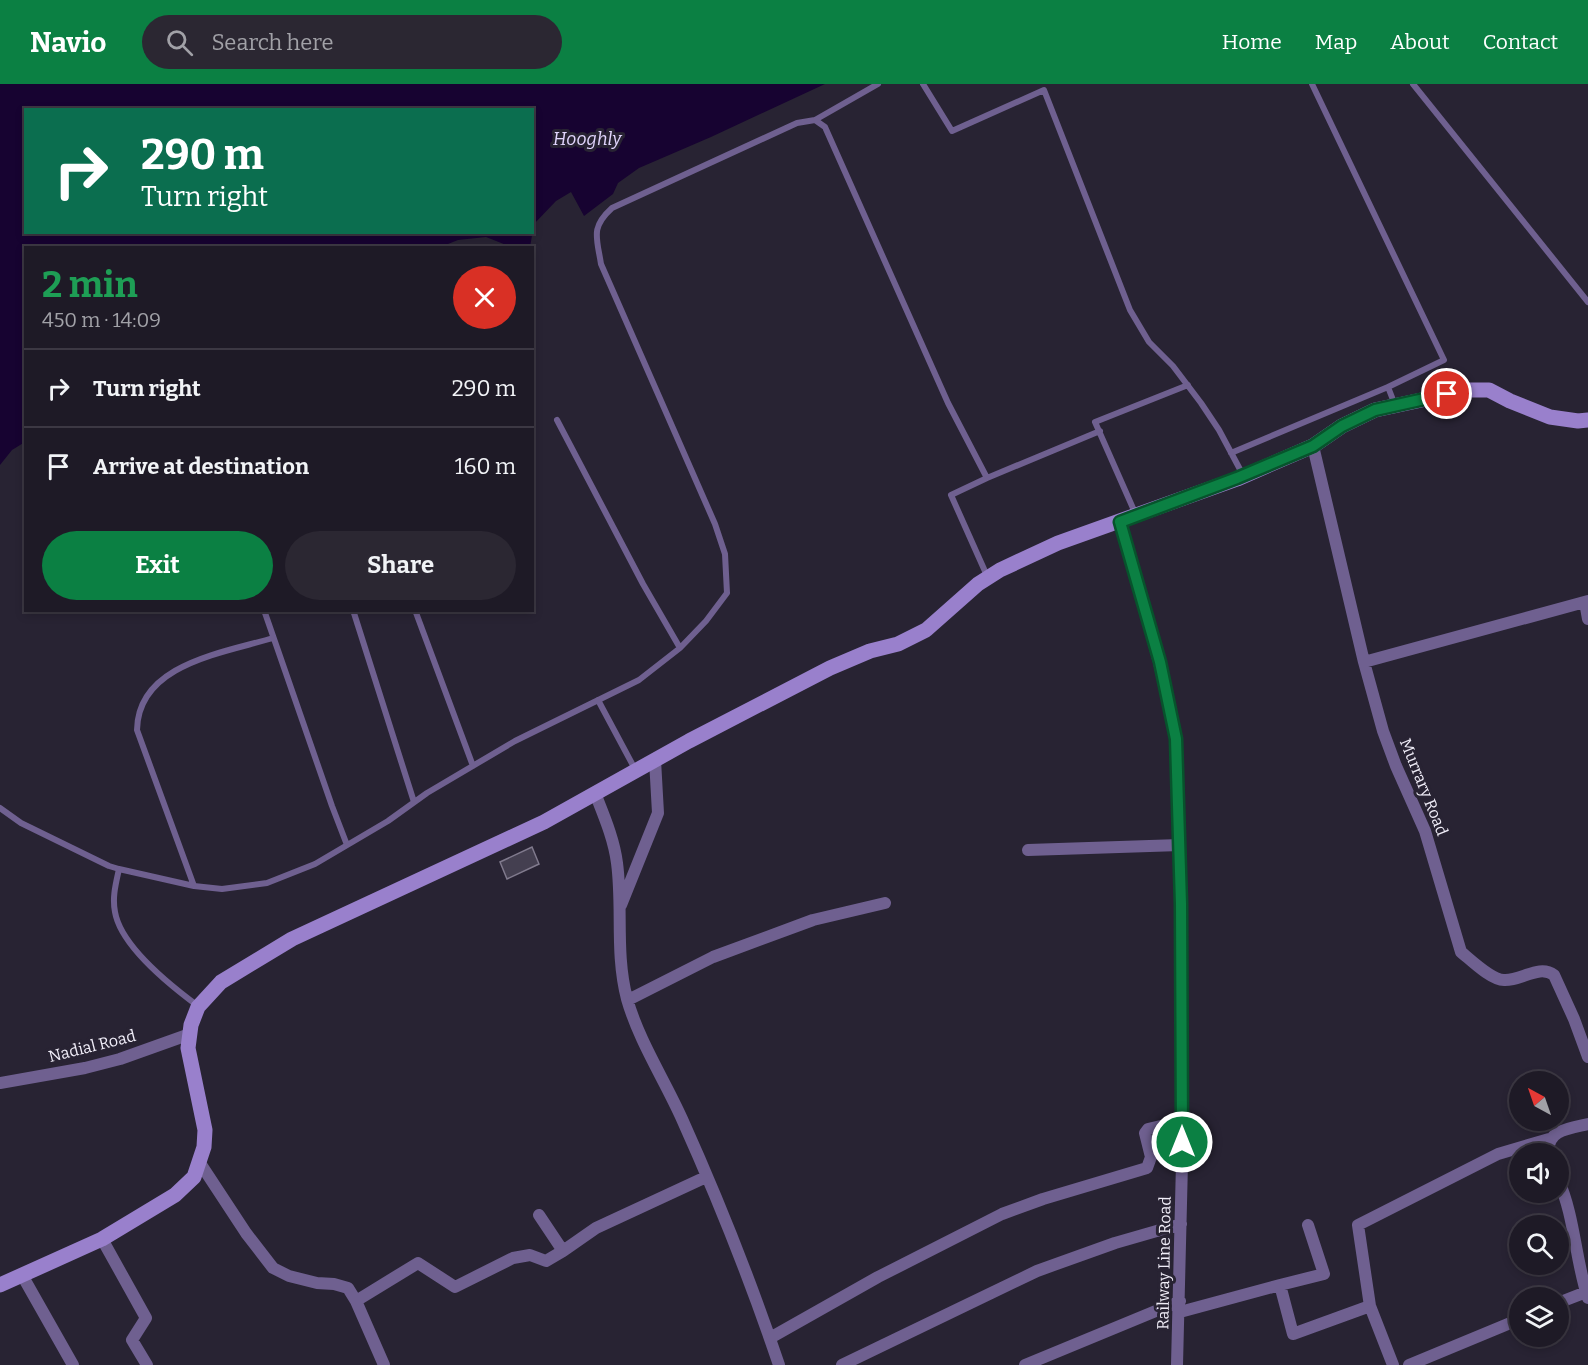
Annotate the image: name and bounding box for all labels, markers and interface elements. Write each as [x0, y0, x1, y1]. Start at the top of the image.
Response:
search box [142, 15, 562, 69]
text: Navio [30, 26, 106, 59]
icon: search [163, 26, 196, 59]
text: Search here [211, 29, 334, 56]
text: Home [1222, 29, 1282, 55]
text: Map [1315, 29, 1357, 55]
text: About [1390, 29, 1450, 55]
text: Contact [1483, 29, 1558, 55]
water label: Hooghly [553, 128, 622, 150]
text: 290 m [141, 130, 264, 180]
icon: right [42, 132, 120, 210]
text: Turn right [141, 181, 268, 213]
text: 2 min [42, 263, 138, 307]
button: close [453, 266, 516, 329]
text: 450 m · 14:09 [42, 308, 161, 332]
pin [1421, 368, 1472, 419]
icon: right [42, 372, 75, 405]
text: Turn right [93, 375, 201, 402]
text: 290 m [452, 375, 516, 402]
icon: arrive [1430, 377, 1463, 410]
icon: arrive [42, 450, 75, 483]
text: Arrive at destination [93, 453, 309, 480]
text: 160 m [455, 453, 516, 480]
button: Exit [42, 531, 273, 600]
button: Share [285, 531, 516, 600]
street label: Murrary Road [1396, 736, 1452, 839]
street label: Nadial Road [46, 1026, 138, 1066]
north arrow [1509, 1071, 1569, 1131]
map controls [1509, 1071, 1569, 1347]
position arrow [1150, 1110, 1214, 1174]
button: sound [1509, 1143, 1569, 1203]
street label: Railway Line Road [1153, 1196, 1175, 1330]
button: search [1509, 1215, 1569, 1275]
button: layers [1509, 1287, 1569, 1347]

